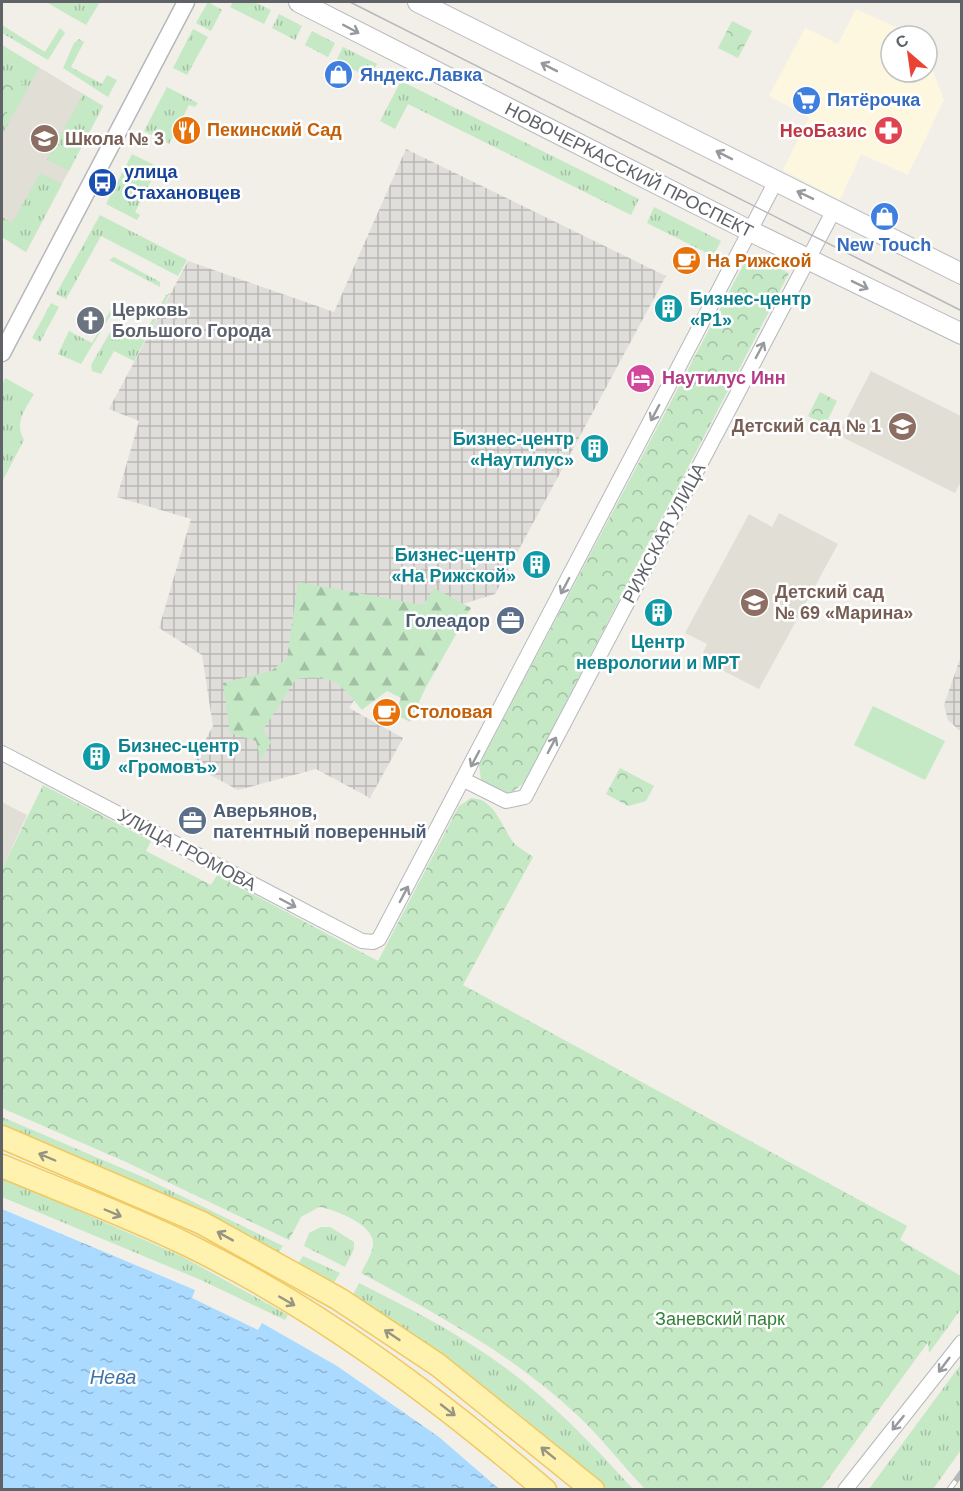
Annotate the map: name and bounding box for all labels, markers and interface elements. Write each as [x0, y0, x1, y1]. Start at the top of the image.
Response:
one-way arrow [342, 24, 360, 35]
north arrow [879, 24, 939, 84]
text: С [893, 31, 912, 52]
shop icon: Яндекс.Лавка [323, 59, 355, 91]
one-way arrow [541, 61, 559, 73]
place label: Яндекс.Лавка [360, 65, 483, 85]
supermarket icon: Пятёрочка [790, 84, 822, 116]
place label: Пятёрочка [827, 90, 921, 110]
street label: НОВОЧЕРКАССКИЙ ПРОСПЕКТ [502, 98, 757, 241]
restaurant icon: Пекинский Сад [170, 114, 202, 146]
pharmacy icon: НеоБазис [872, 115, 904, 147]
place label: Пекинский Сад [207, 120, 342, 140]
place label: НеоБазис [780, 121, 867, 141]
school or university icon: Школа № 3 [28, 123, 60, 155]
place label: Школа № 3 [65, 129, 164, 149]
one-way arrow [715, 149, 733, 160]
place label: улица Стахановцев [124, 162, 241, 203]
bus stop icon: улица Стахановцев [87, 166, 119, 198]
one-way arrow [796, 189, 814, 201]
shop icon: New Touch [868, 200, 900, 232]
place label: New Touch [837, 235, 931, 255]
cafe icon: На Рижской [670, 245, 702, 277]
place label: На Рижской [707, 251, 811, 271]
one-way arrow [851, 279, 869, 291]
place label: Бизнес-центр «Р1» [690, 289, 811, 330]
building icon: Бизнес-центр «Р1» [653, 293, 685, 325]
place label: Церковь Большого Города [112, 300, 272, 341]
church icon: Церковь Большого Города [75, 304, 107, 336]
one-way arrow [754, 342, 766, 359]
hotel icon: Наутилус Инн [625, 362, 657, 394]
place label: Наутилус Инн [662, 368, 786, 388]
one-way arrow [649, 404, 661, 422]
school or university icon: Детский сад № 1 [886, 410, 918, 442]
place label: Детский сад № 1 [732, 416, 881, 436]
place label: Бизнес-центр «Наутилус» [453, 429, 574, 470]
building icon: Бизнес-центр «Наутилус» [579, 433, 611, 465]
street label: РИЖСКАЯ УЛИЦА [619, 460, 709, 606]
place label: Бизнес-центр «На Рижской» [392, 545, 516, 586]
building icon: Бизнес-центр «На Рижской» [521, 549, 553, 581]
one-way arrow [559, 577, 571, 595]
place label: Детский сад № 69 «Марина» [775, 582, 913, 623]
school or university icon: Детский сад № 69 «Марина» [738, 586, 770, 618]
building icon: Центр неврологии и МРТ [642, 597, 674, 629]
office icon: Голеадор [495, 605, 527, 637]
place label: Голеадор [406, 611, 490, 631]
place label: Центр неврологии и МРТ [576, 632, 740, 673]
cafe icon: Столовая [370, 696, 402, 728]
place label: Столовая [407, 702, 493, 722]
place label: Бизнес-центр «Громовъ» [118, 736, 239, 777]
one-way arrow [547, 737, 558, 755]
building icon: Бизнес-центр «Громовъ» [81, 740, 113, 772]
one-way arrow [469, 750, 481, 767]
place label: Аверьянов, патентный поверенный [213, 801, 427, 842]
street label: УЛИЦА ГРОМОВА [114, 805, 260, 895]
office icon: Аверьянов, патентный поверенный [176, 805, 208, 837]
one-way arrow [399, 885, 411, 903]
one-way arrow [279, 898, 297, 909]
one-way arrow [38, 1151, 56, 1162]
one-way arrow [104, 1208, 122, 1219]
one-way arrow [217, 1229, 234, 1241]
one-way arrow [278, 1295, 295, 1307]
park label: Заневский парк [655, 1309, 785, 1329]
one-way arrow [385, 1329, 401, 1341]
one-way arrow [937, 1357, 950, 1373]
water label: Нева [90, 1366, 136, 1388]
one-way arrow [440, 1404, 456, 1417]
one-way arrow [892, 1415, 905, 1431]
one-way arrow [540, 1446, 556, 1459]

